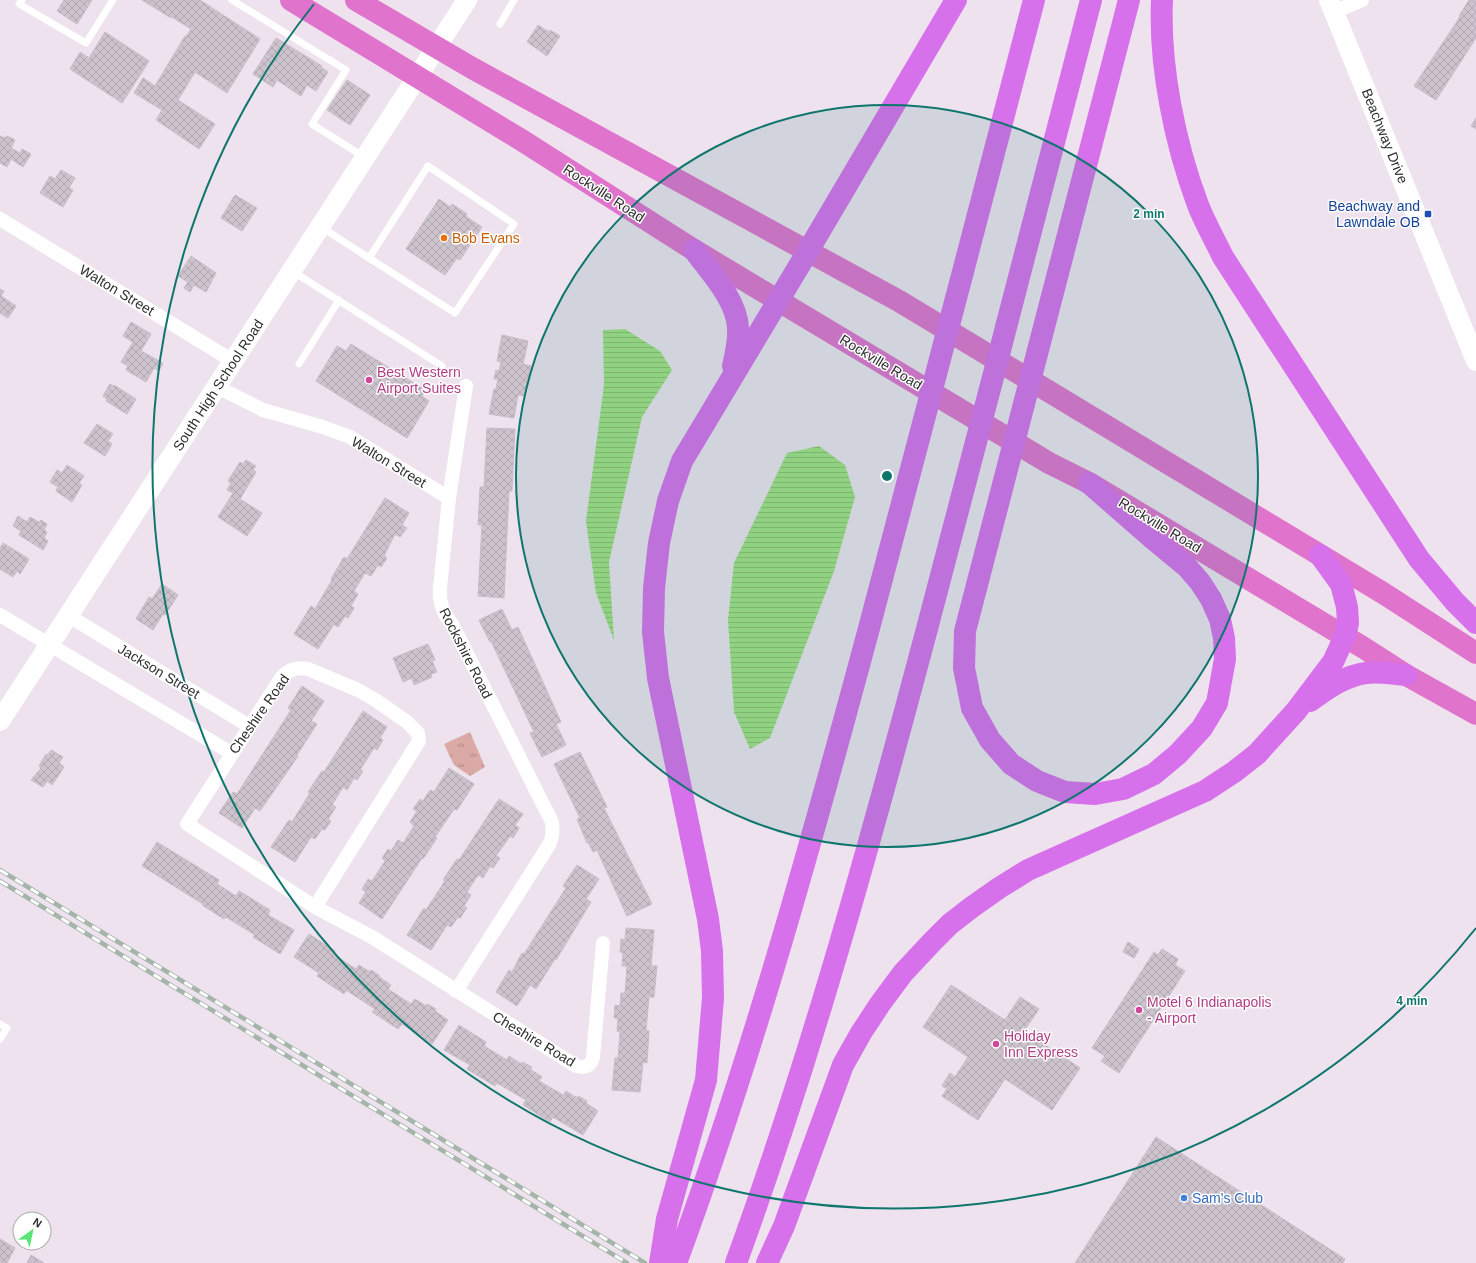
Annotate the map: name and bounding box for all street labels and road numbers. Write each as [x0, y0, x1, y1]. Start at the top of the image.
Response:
street label: Beachway Drive [1359, 86, 1411, 186]
street label: Rockville Road [560, 161, 648, 225]
street label: Walton Street [77, 261, 157, 319]
street label: South High School Road [170, 316, 266, 454]
street label: Rockville Road [837, 331, 925, 393]
street label: Walton Street [349, 433, 429, 491]
street label: Rockville Road [1116, 494, 1204, 556]
street label: Rockshire Road [436, 605, 496, 701]
street label: Jackson Street [115, 640, 203, 702]
street label: Cheshire Road [226, 671, 292, 757]
street label: Cheshire Road [490, 1008, 578, 1070]

